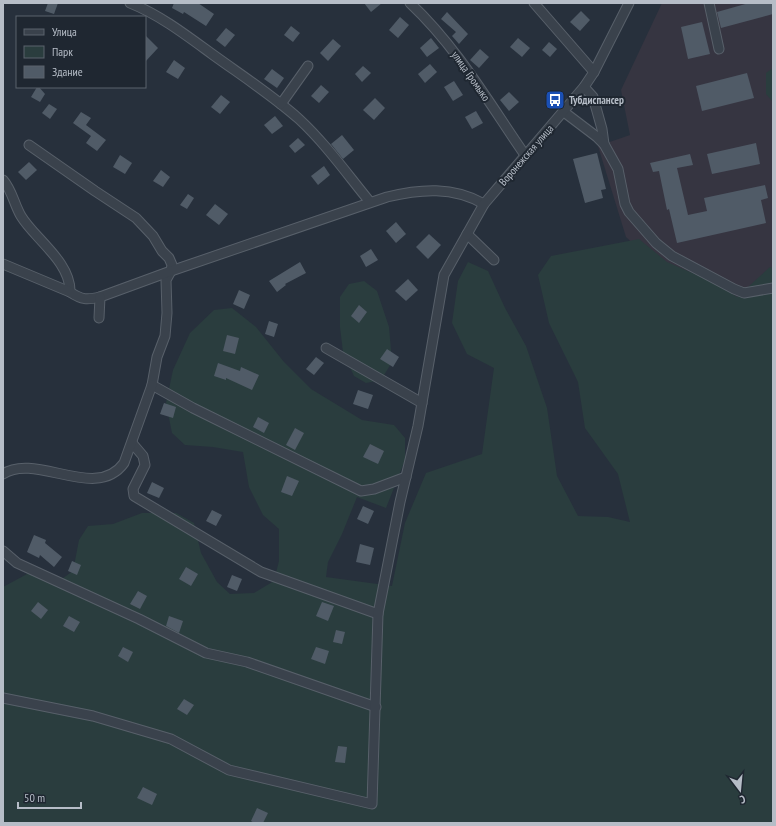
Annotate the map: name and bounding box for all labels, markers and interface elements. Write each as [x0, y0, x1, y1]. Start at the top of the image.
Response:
legend [16, 16, 146, 88]
text: Улица [52, 24, 77, 39]
text: Парк [52, 44, 73, 59]
street label: улица Громыко [449, 48, 493, 104]
text: Здание [52, 64, 83, 79]
bus stop icon: Тубдиспансер [544, 89, 566, 111]
place label: Тубдиспансер [569, 93, 624, 107]
street label: Воронежская улица [496, 122, 556, 188]
north arrow [720, 770, 760, 810]
scale bar [18, 784, 81, 810]
text: 50 m [24, 790, 45, 805]
text: С [738, 792, 747, 807]

